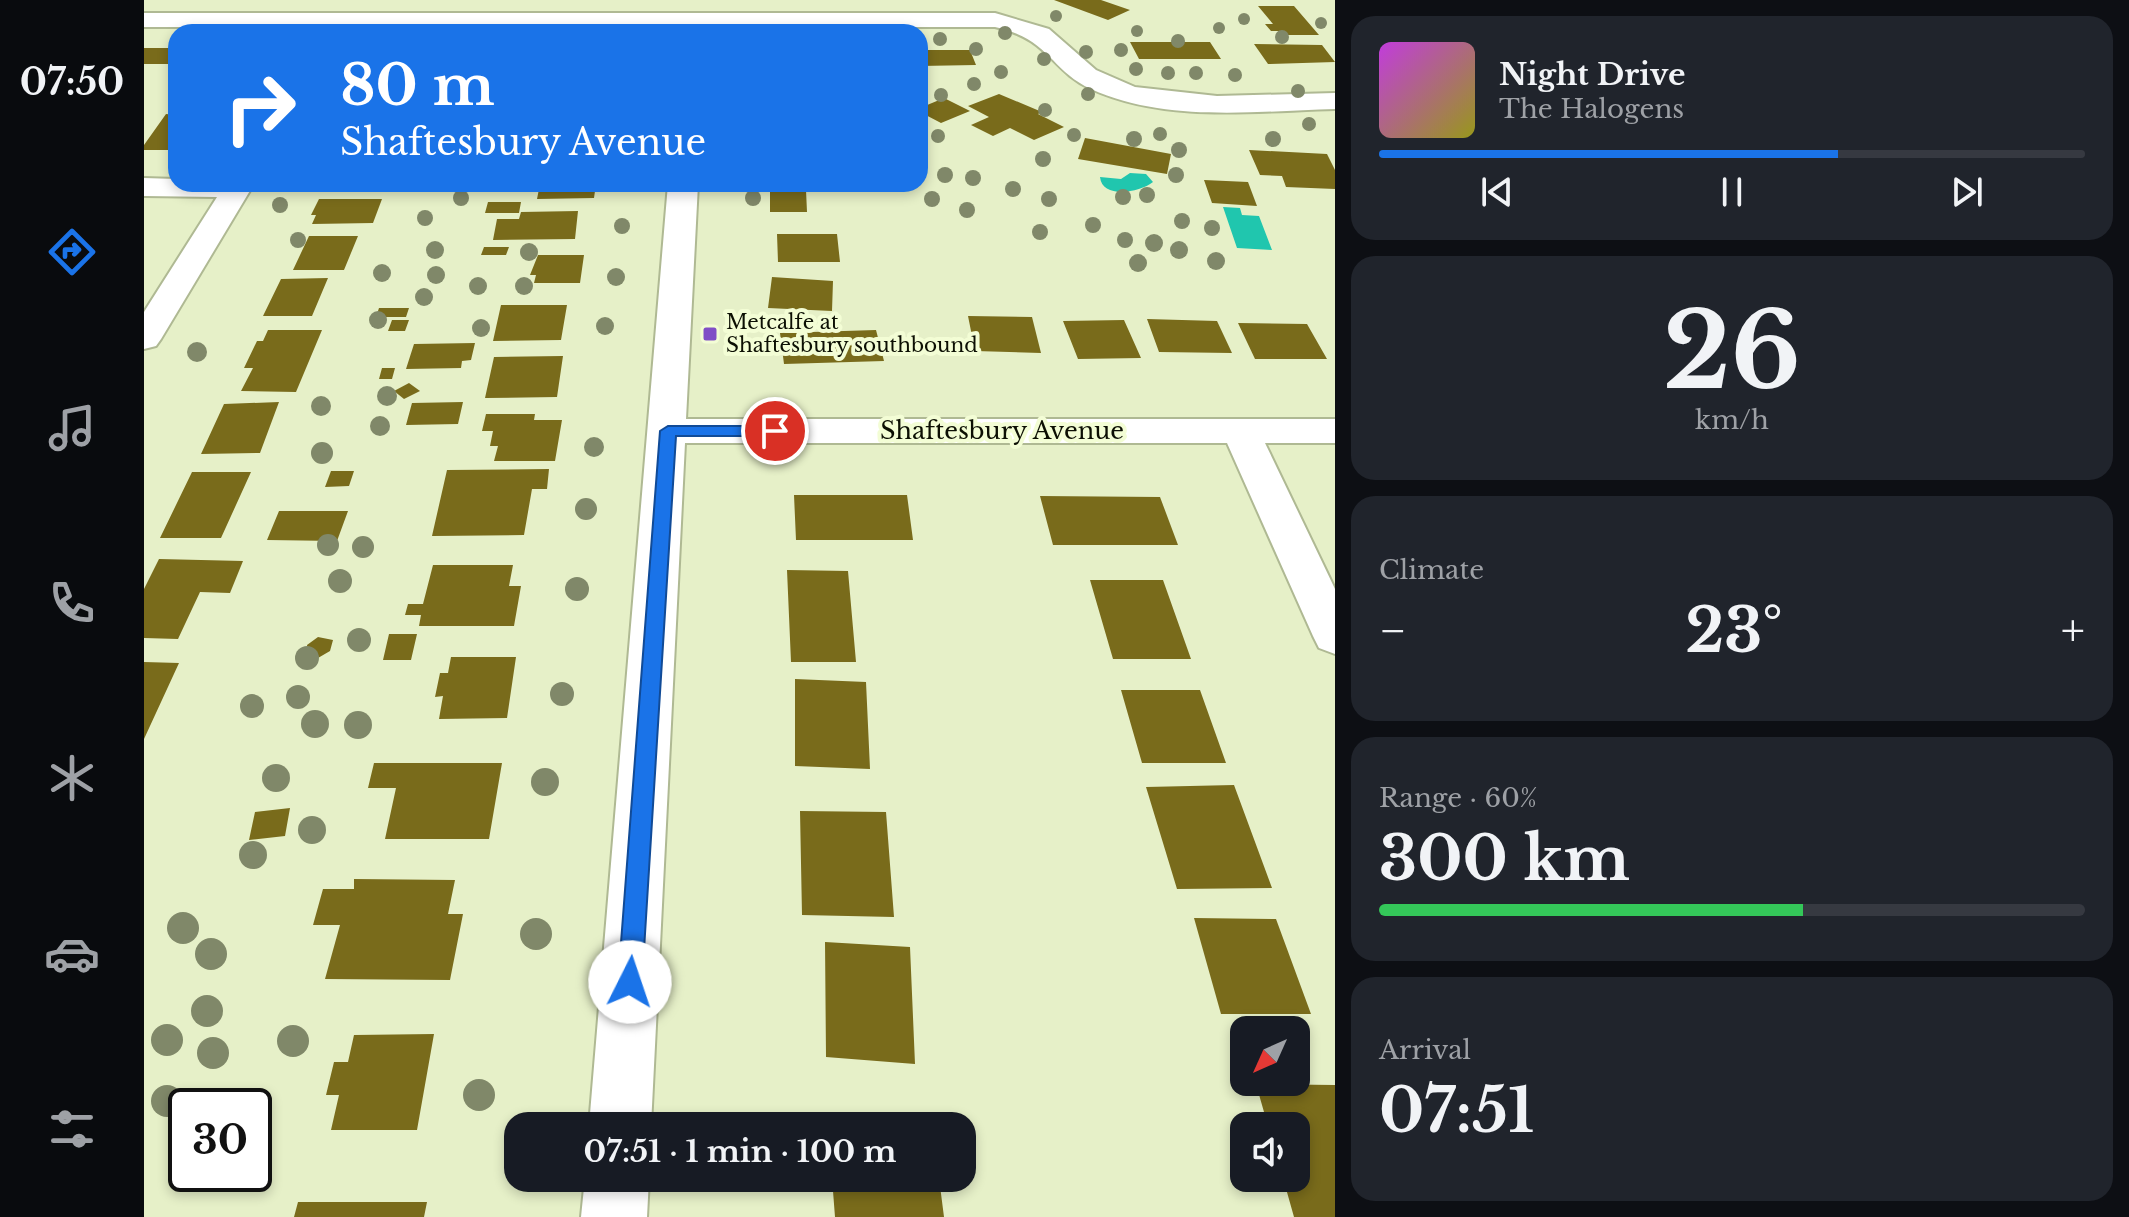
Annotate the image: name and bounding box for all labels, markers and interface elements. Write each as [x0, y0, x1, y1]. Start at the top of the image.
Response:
text: 80 m [340, 51, 495, 120]
icon: right [208, 56, 312, 160]
text: Night Drive [1499, 56, 1685, 93]
text: 07:50 [20, 60, 124, 105]
text: The Halogens [1499, 93, 1684, 125]
text: Shaftesbury Avenue [340, 120, 706, 165]
icon: previous [1475, 170, 1519, 214]
icon: pause [1710, 170, 1754, 214]
icon: next [1945, 170, 1989, 214]
icon: directions [44, 224, 100, 280]
text: 26 [1663, 287, 1801, 416]
place label: Metcalfe at Shaftesbury southbound [726, 310, 978, 357]
marker: Metcalfe at Shaftesbury southbound [701, 325, 719, 343]
pin [741, 397, 809, 465]
icon: music [44, 400, 100, 456]
text: km/h [1695, 404, 1769, 436]
icon: arrive [753, 409, 797, 453]
street label: Shaftesbury Avenue [880, 416, 1124, 445]
text: Climate [1379, 554, 1484, 586]
icon: phone [44, 575, 100, 631]
text: 23° [1685, 594, 1783, 668]
text: − [1379, 603, 1407, 658]
text: + [2061, 603, 2085, 658]
icon: climate [44, 750, 100, 806]
text: Range · 60% [1379, 782, 1537, 814]
text: 300 km [1379, 822, 1630, 896]
icon: car [44, 926, 100, 982]
position arrow [588, 940, 672, 1024]
north arrow [1230, 1016, 1310, 1096]
map controls [1230, 1016, 1310, 1192]
text: Arrival [1379, 1034, 1471, 1066]
text: 07:51 [1379, 1074, 1534, 1148]
speed limit sign: 30 [168, 1088, 272, 1192]
icon: filters [44, 1101, 100, 1157]
button: sound [1230, 1112, 1310, 1192]
text: 07:51 · 1 min · 100 m [584, 1133, 896, 1170]

